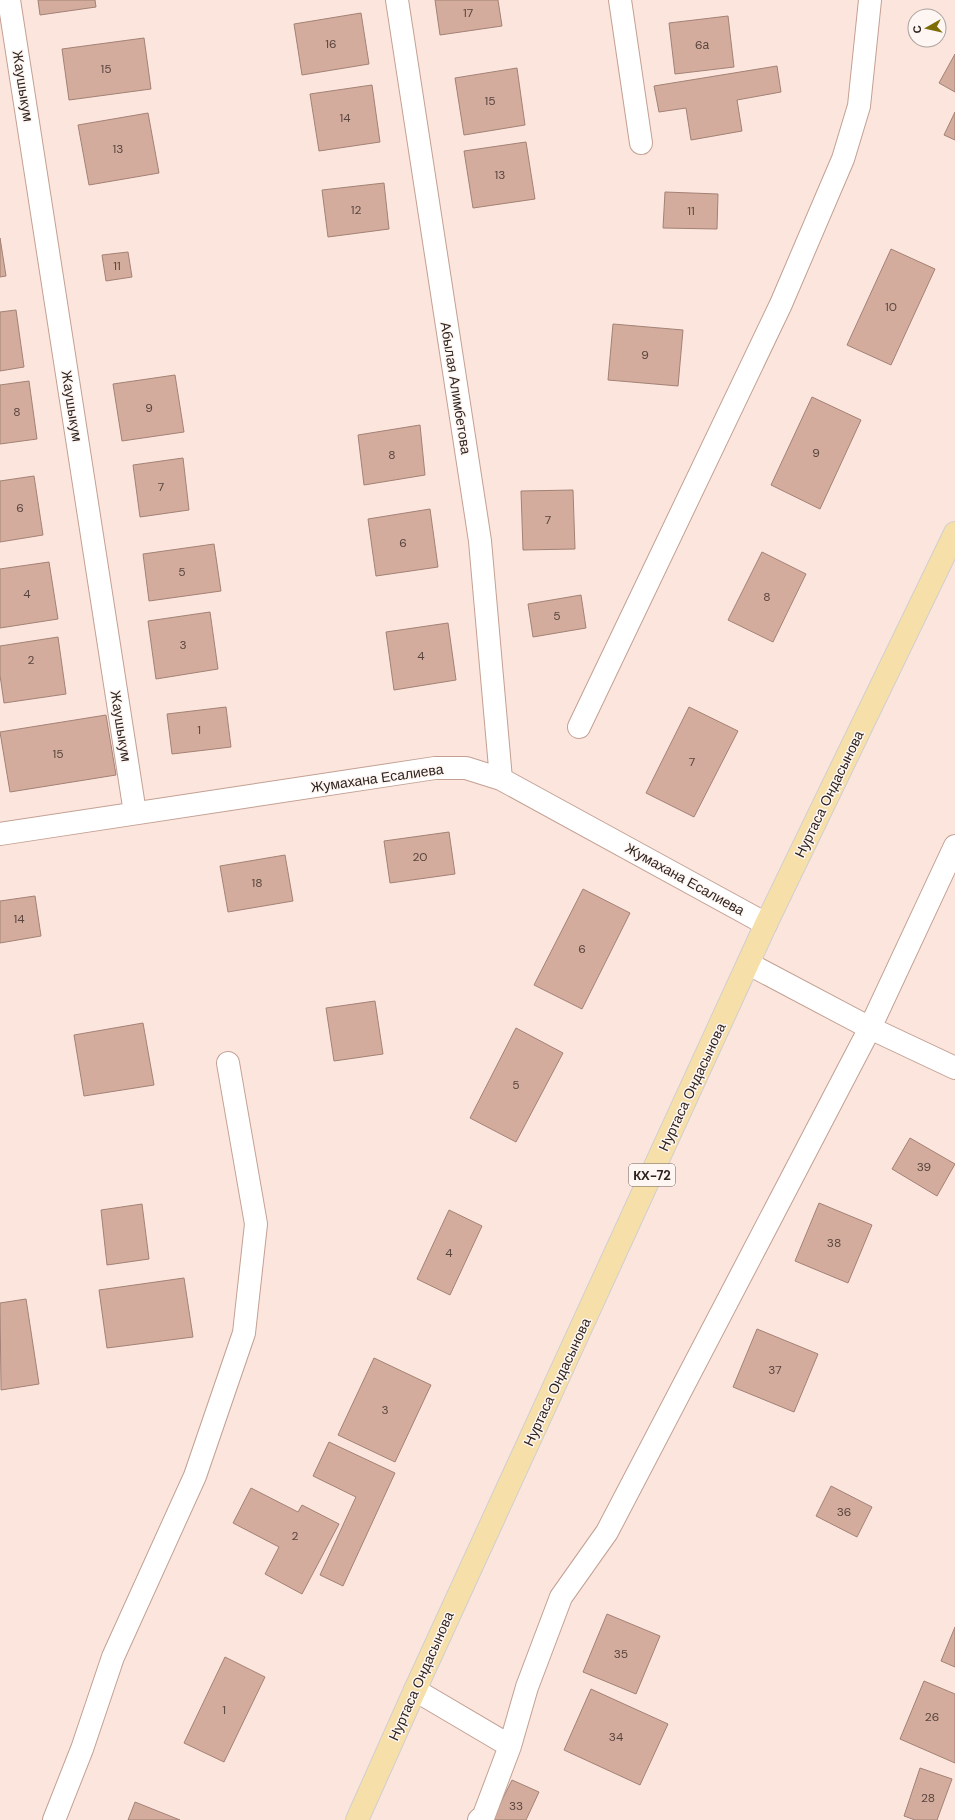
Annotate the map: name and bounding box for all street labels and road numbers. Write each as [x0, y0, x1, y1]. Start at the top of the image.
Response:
street label: Жаушыкум [8, 49, 38, 123]
street label: Абылая Алимбетова [437, 321, 475, 456]
street label: Жаушыкум [57, 369, 87, 443]
street label: Жаушыкум [106, 689, 136, 763]
street label: Нуртаса Ондасынова [790, 727, 868, 861]
street label: Жумахана Есалиева [310, 760, 445, 796]
street label: Жумахана Есалиева [622, 839, 748, 919]
street label: Нуртаса Ондасынова [654, 1020, 730, 1154]
road number: КХ-72 [629, 1164, 675, 1186]
street label: Нуртаса Ондасынова [519, 1315, 595, 1449]
street label: Нуртаса Ондасынова [384, 1609, 458, 1743]

